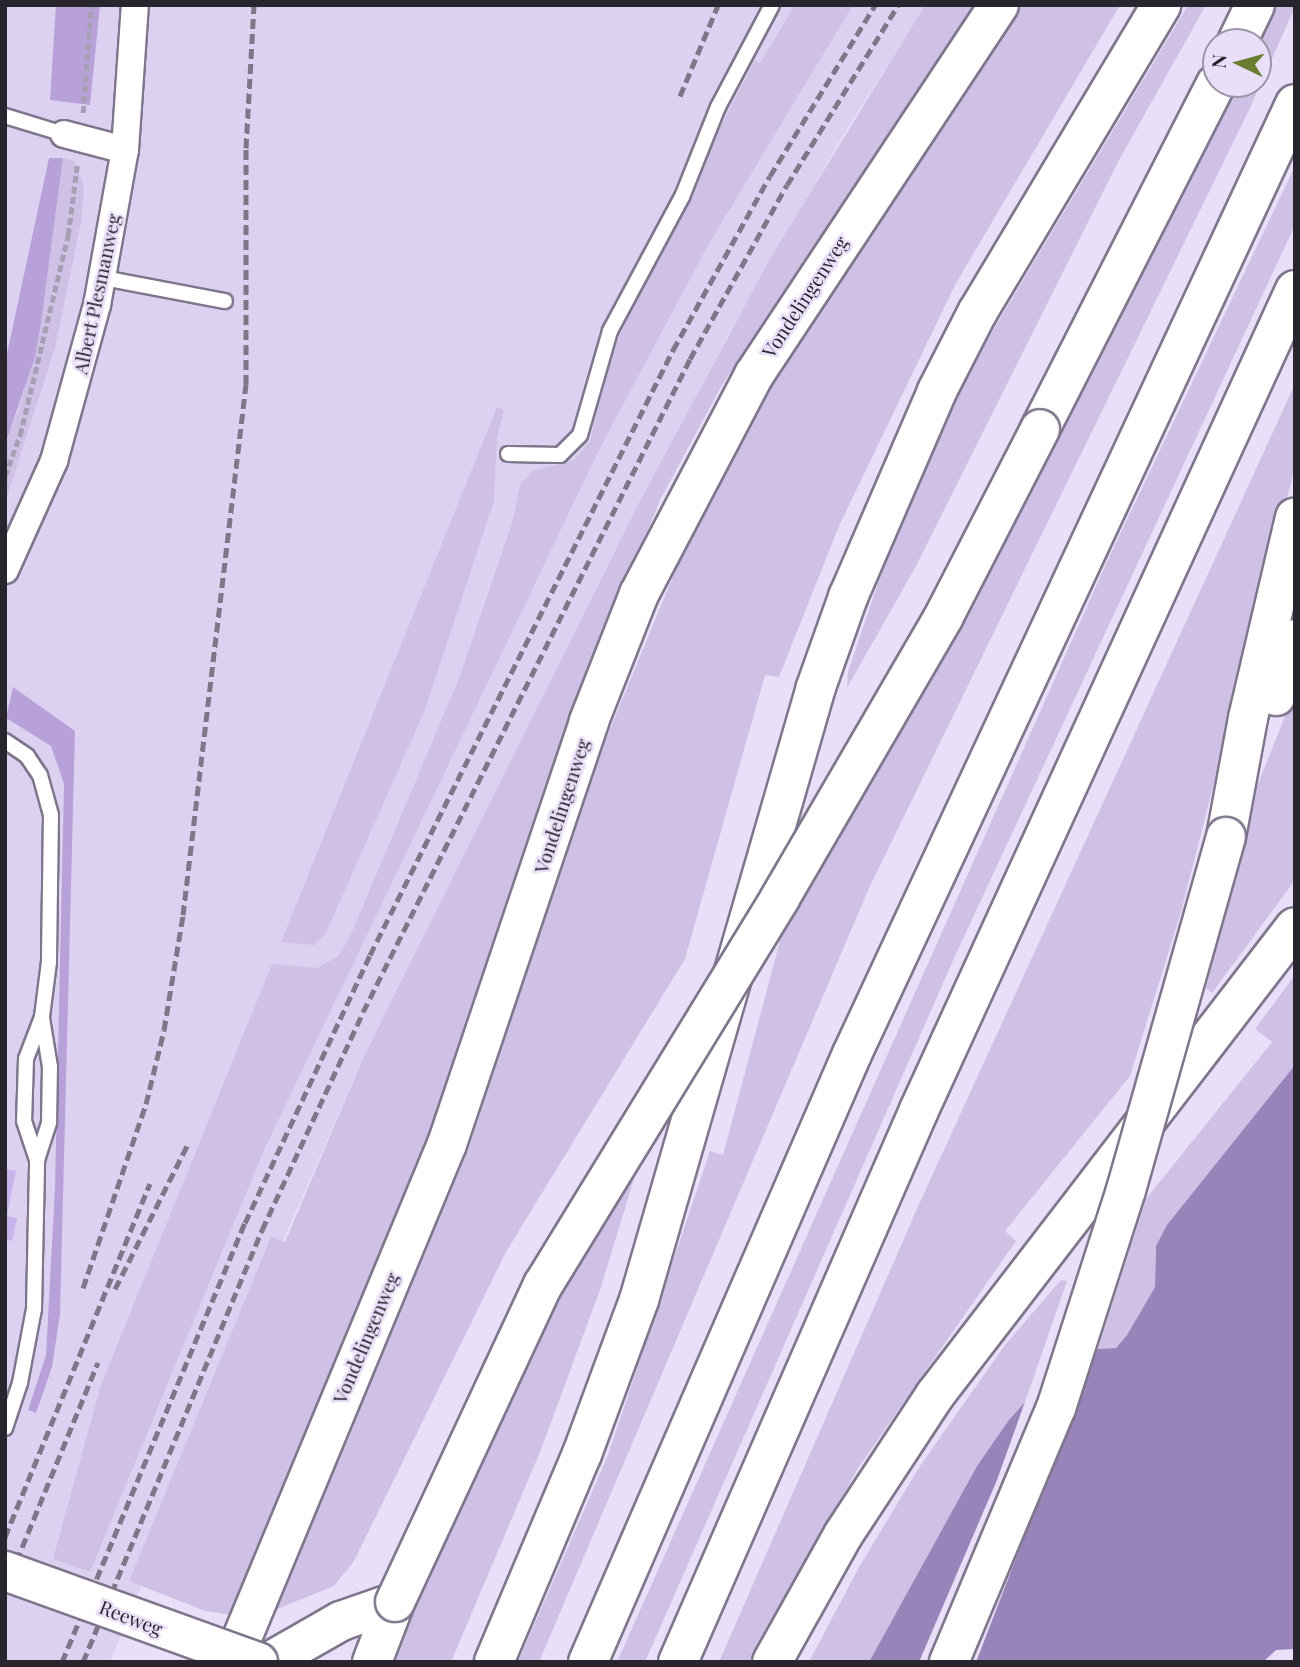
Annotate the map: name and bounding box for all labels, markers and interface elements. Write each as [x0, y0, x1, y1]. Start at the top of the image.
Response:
north arrow [1202, 28, 1272, 98]
text: N [1205, 53, 1232, 69]
street label: Albert Plesmanweg [69, 212, 125, 376]
street label: Vondelingenweg [757, 232, 853, 362]
street label: Vondelingenweg [530, 736, 594, 876]
street label: Vondelingenweg [328, 1269, 404, 1407]
street label: Reeweg [96, 1596, 166, 1640]

